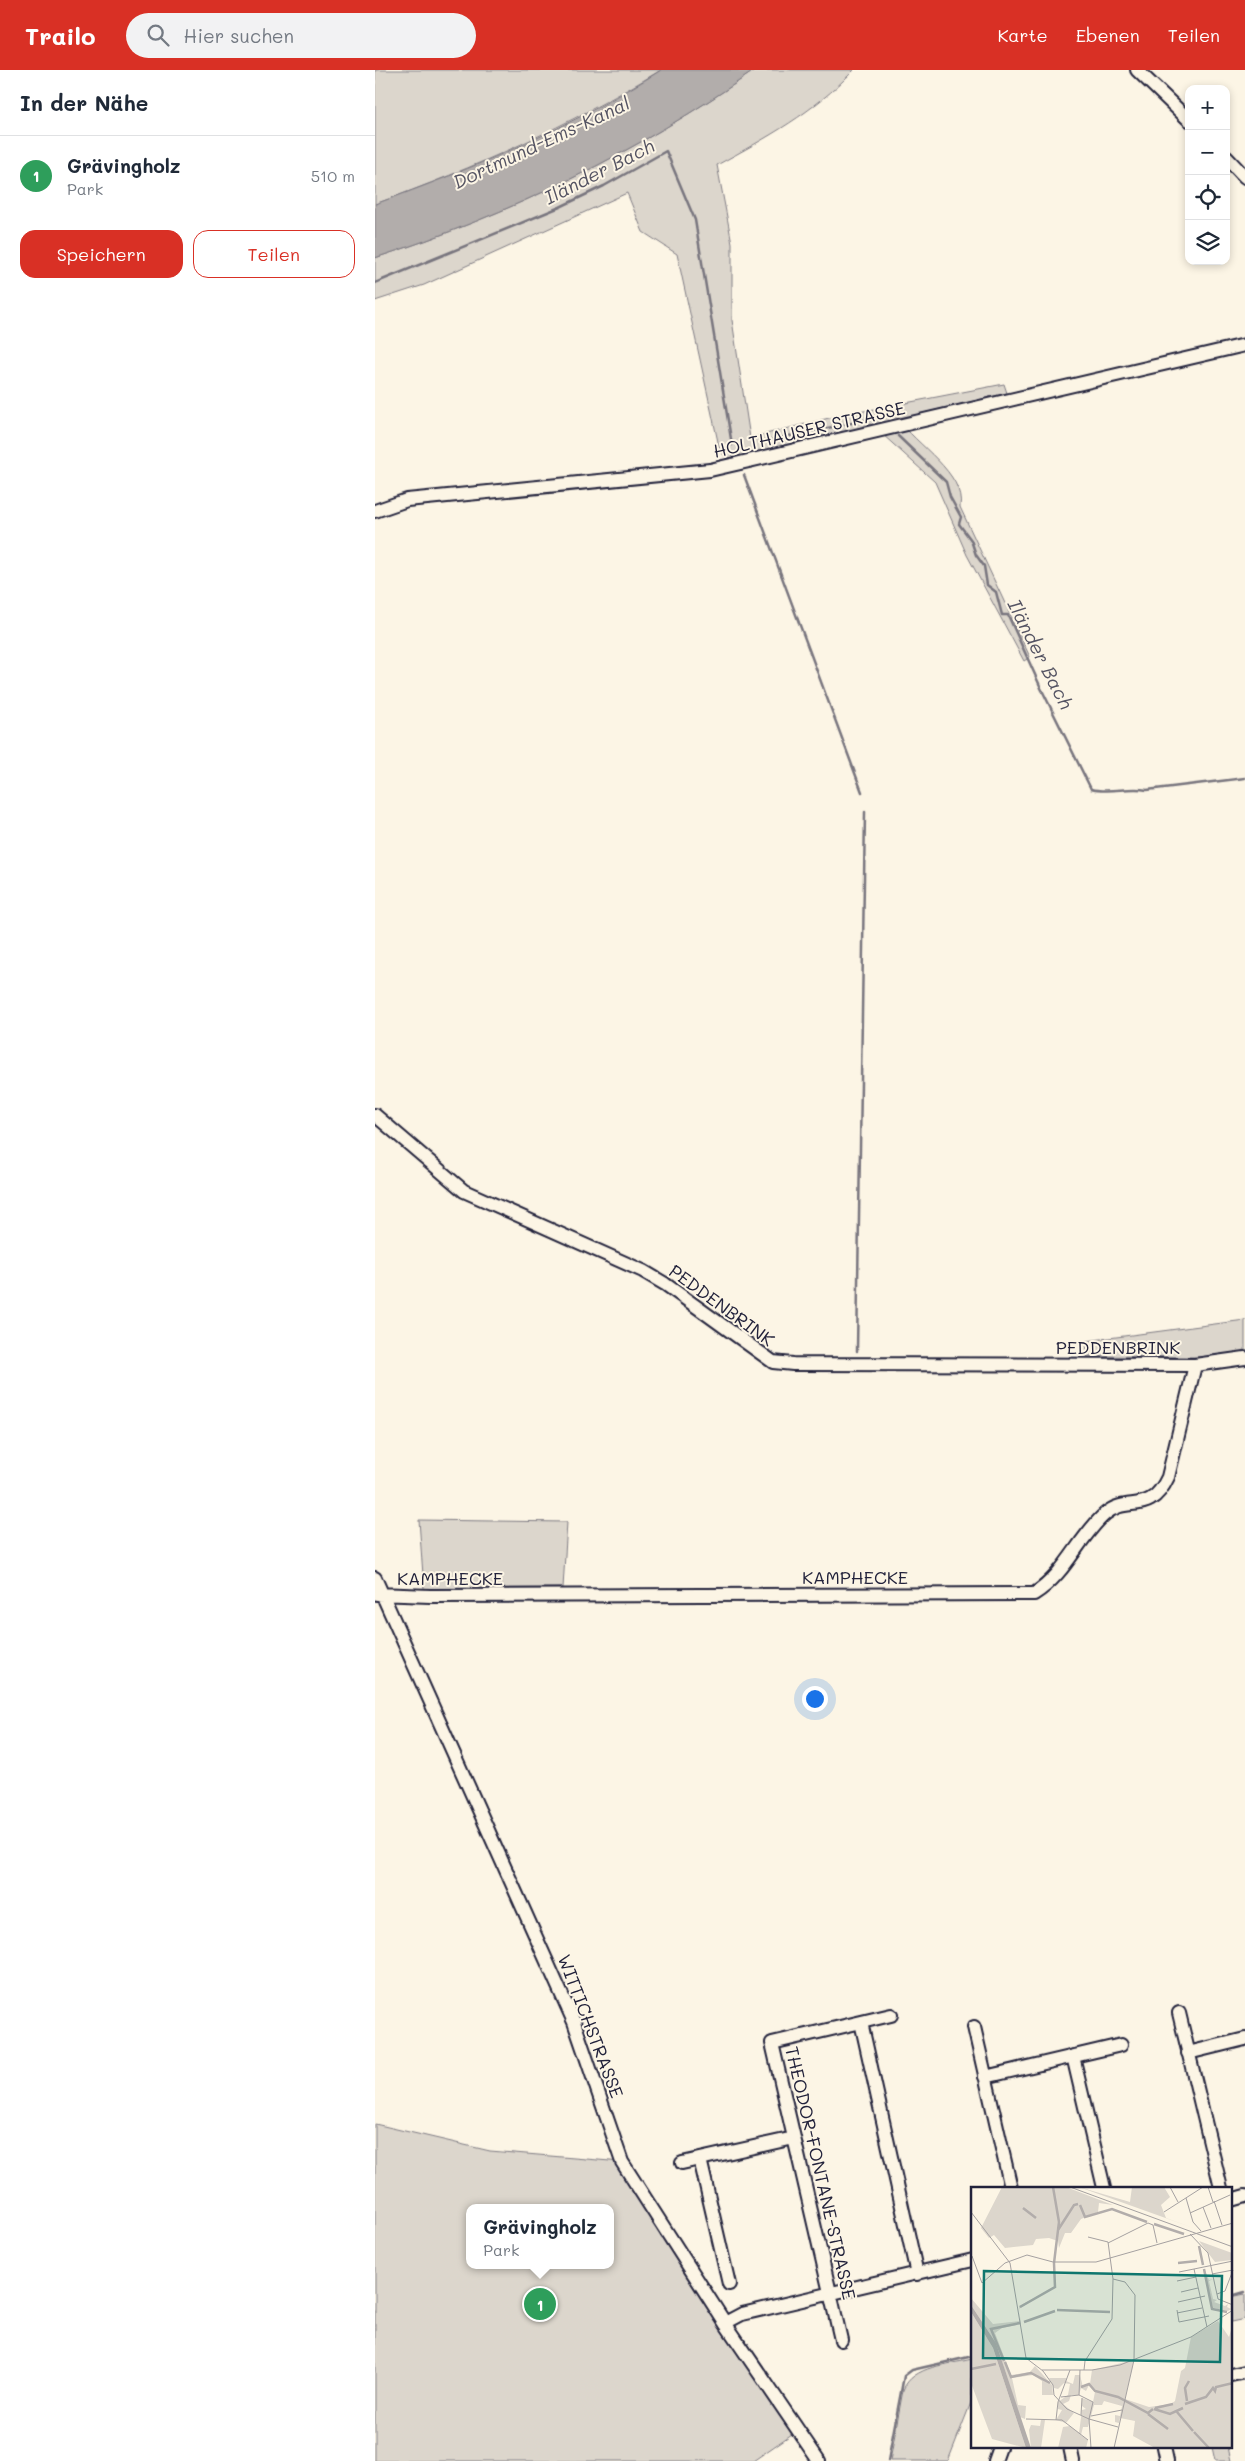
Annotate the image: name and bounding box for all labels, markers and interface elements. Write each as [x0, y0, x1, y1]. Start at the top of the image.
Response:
search box [126, 13, 476, 58]
text: Trailo [25, 20, 96, 51]
icon: search [144, 21, 172, 49]
text: Hier suchen [184, 23, 294, 48]
text: Karte [997, 23, 1048, 47]
text: Ebenen [1076, 23, 1140, 47]
text: Teilen [1168, 23, 1220, 47]
map controls [1185, 85, 1230, 265]
button: + [1185, 85, 1230, 130]
text: In der Nähe [20, 89, 148, 116]
water label: Dortmund-Ems-Kanal [449, 90, 634, 194]
button: − [1185, 130, 1230, 175]
water label: Iländer Bach [540, 133, 658, 209]
text: Grävingholz [67, 153, 181, 178]
text: 1 [32, 165, 40, 186]
text: 510 m [311, 165, 355, 186]
button: locate [1185, 175, 1230, 220]
text: Park [67, 178, 103, 199]
button: layers [1185, 220, 1230, 265]
button: Speichern [20, 230, 183, 278]
button: Teilen [193, 230, 355, 278]
street label: HOLTHAUSER STRASSE [711, 395, 907, 463]
water label: Iländer Bach [1003, 595, 1079, 713]
street label: PEDDENBRINK [665, 1259, 779, 1351]
street label: PEDDENBRINK [1056, 1335, 1180, 1359]
street label: KAMPHECKE [802, 1565, 908, 1589]
street label: KAMPHECKE [397, 1566, 503, 1590]
your location [802, 1686, 828, 1712]
street label: WITTICHSTRASSE [553, 1951, 629, 2101]
street label: THEODOR-FONTANE-STRASSE [780, 2044, 862, 2302]
inset map [971, 2187, 1233, 2448]
popup [466, 2204, 614, 2269]
text: Grävingholz [483, 2214, 597, 2239]
text: Park [483, 2239, 519, 2260]
pin: 1 [524, 2285, 556, 2323]

